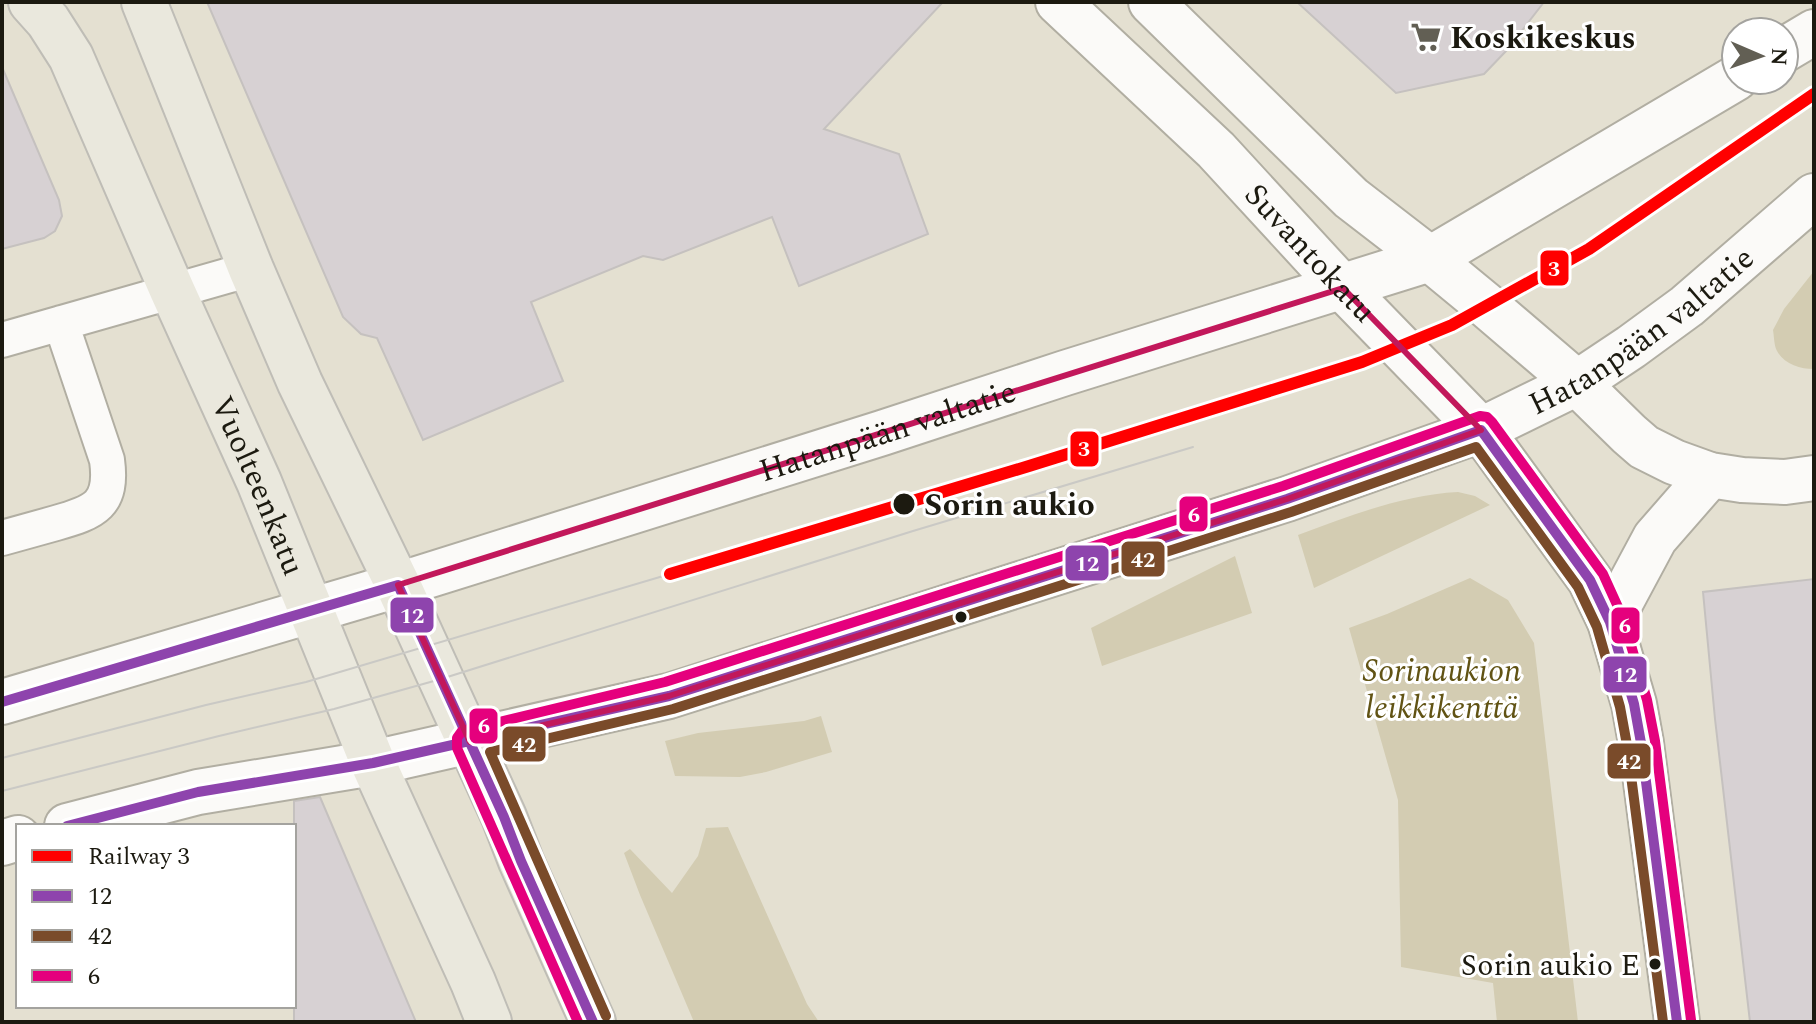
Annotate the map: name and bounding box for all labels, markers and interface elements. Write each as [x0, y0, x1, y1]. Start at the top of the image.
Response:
place label: Koskikeskus [1450, 14, 1636, 63]
north arrow [1720, 16, 1800, 96]
supermarket icon: Koskikeskus [1409, 20, 1443, 54]
text: N [1762, 47, 1795, 66]
street label: Suvantokatu [1232, 172, 1387, 335]
street label: Hatanpään valtatie [1521, 235, 1766, 429]
line badge: 3 [1539, 249, 1570, 287]
text: 3 [1548, 253, 1560, 286]
street label: Hatanpään valtatie [753, 368, 1023, 496]
street label: Vuolteenkatu [197, 388, 317, 583]
line badge: 3 [1069, 430, 1100, 468]
text: 3 [1078, 433, 1090, 466]
place label: Sorin aukio [924, 481, 1095, 530]
marker: Sorin aukio [891, 491, 917, 517]
line badge: 6 [1178, 495, 1209, 533]
text: 6 [1188, 499, 1200, 532]
line badge: 42 [1120, 540, 1166, 578]
line badge: 12 [1064, 544, 1110, 582]
text: 42 [1131, 544, 1155, 577]
text: 12 [1075, 548, 1099, 581]
line badge: 12 [389, 596, 435, 634]
text: 12 [400, 600, 424, 633]
line badge: 6 [1610, 606, 1641, 645]
unlabelled marker [953, 609, 969, 625]
text: 6 [1619, 610, 1631, 643]
park label: Sorinaukion leikkikenttä [1363, 647, 1521, 733]
line badge: 12 [1602, 655, 1648, 694]
text: 12 [1613, 659, 1637, 692]
line badge: 6 [468, 707, 499, 745]
text: 6 [478, 710, 490, 743]
line badge: 42 [501, 725, 547, 763]
text: 42 [512, 729, 536, 762]
line badge: 42 [1606, 742, 1652, 780]
text: 42 [1617, 746, 1641, 779]
legend [16, 824, 296, 1008]
text: Railway 3 [88, 839, 190, 875]
text: 12 [88, 879, 112, 915]
text: 42 [88, 919, 112, 955]
place label: Sorin aukio E [1461, 943, 1640, 989]
marker: Sorin aukio E [1647, 956, 1663, 972]
text: 6 [88, 959, 100, 995]

